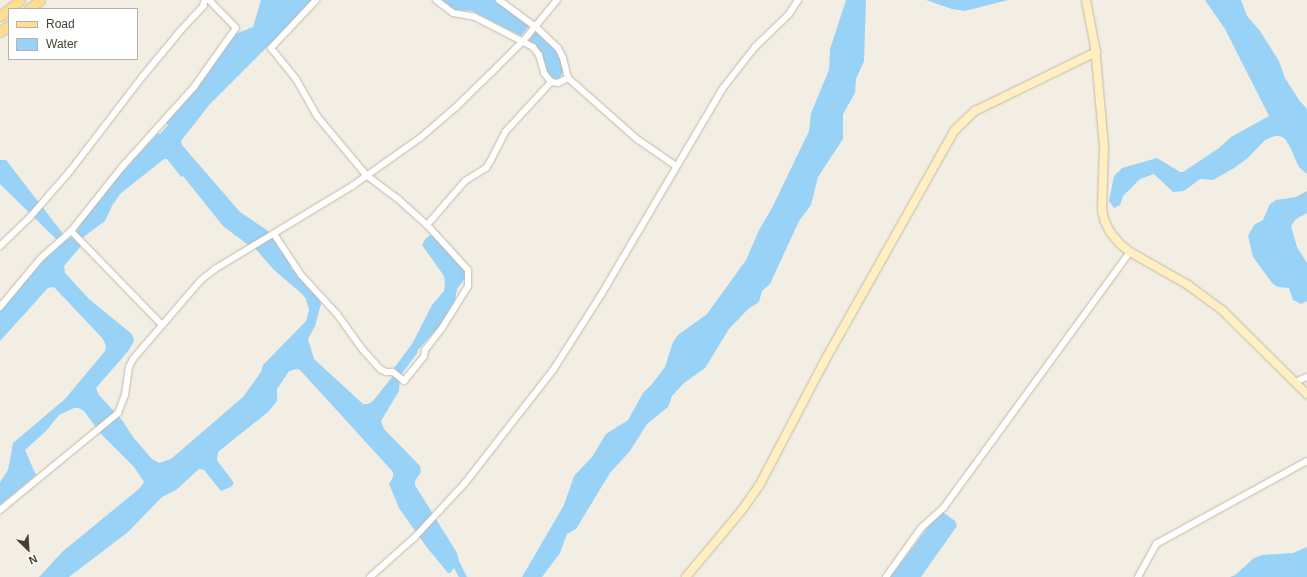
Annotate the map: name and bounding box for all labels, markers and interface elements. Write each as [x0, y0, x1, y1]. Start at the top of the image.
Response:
legend [8, 8, 138, 60]
text: Road [46, 17, 75, 31]
text: Water [46, 37, 78, 51]
north arrow [8, 529, 48, 569]
text: N [27, 553, 39, 567]

